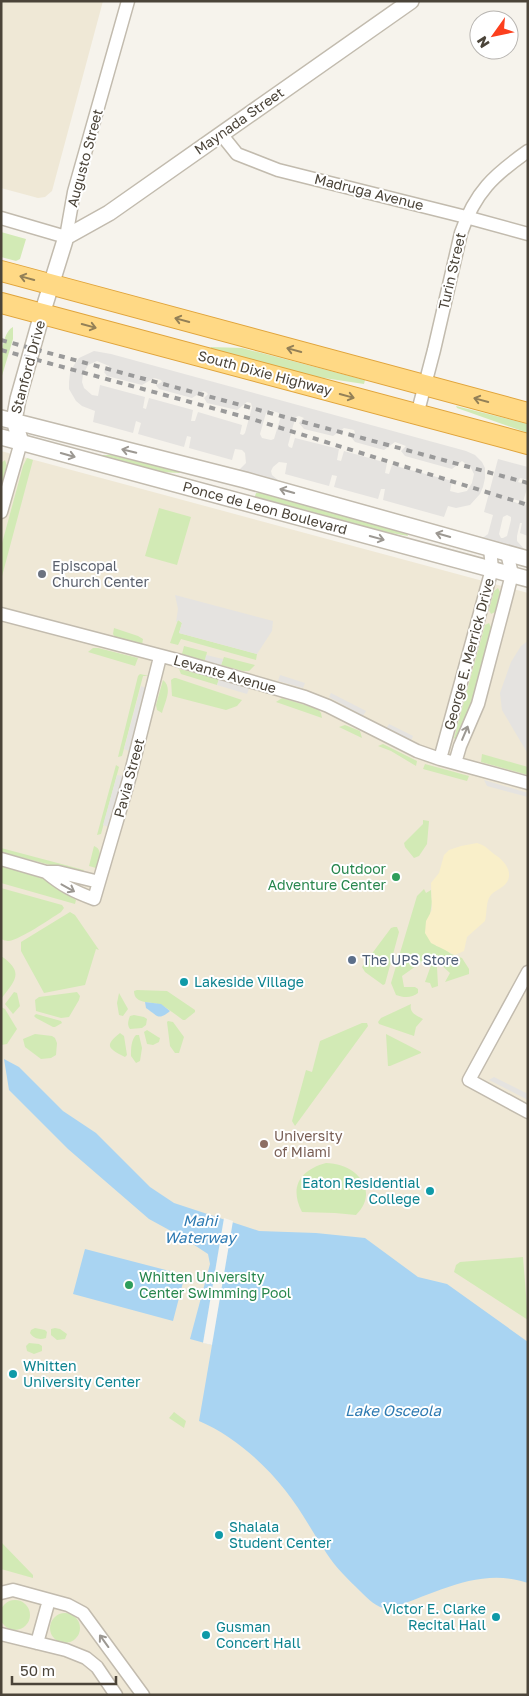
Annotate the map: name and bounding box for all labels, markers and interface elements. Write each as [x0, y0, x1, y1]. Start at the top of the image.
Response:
north arrow [469, 10, 519, 60]
text: N [473, 33, 493, 51]
street label: Maynada Street [191, 83, 287, 158]
street label: Augusto Street [63, 107, 106, 209]
street label: Madruga Avenue [313, 170, 425, 213]
street label: Turin Street [434, 231, 469, 311]
one-way arrow [19, 273, 35, 283]
one-way arrow [174, 315, 190, 324]
street label: Stanford Drive [7, 318, 48, 416]
one-way arrow [81, 322, 97, 331]
one-way arrow [286, 344, 302, 354]
street label: South Dixie Highway [196, 346, 334, 399]
one-way arrow [339, 392, 355, 401]
one-way arrow [473, 395, 489, 404]
one-way arrow [122, 446, 138, 455]
one-way arrow [59, 451, 75, 461]
street label: Ponce de Leon Boulevard [181, 477, 349, 538]
one-way arrow [279, 486, 295, 496]
one-way arrow [436, 530, 452, 539]
one-way arrow [368, 533, 384, 543]
place label: Episcopal Church Center [52, 557, 149, 590]
marker: Episcopal Church Center [36, 568, 48, 580]
street label: George E. Merrick Drive [440, 576, 497, 732]
street label: Levante Avenue [172, 651, 278, 696]
one-way arrow [461, 726, 471, 741]
street label: Pavia Street [110, 736, 147, 819]
place label: Outdoor Adventure Center [268, 860, 387, 893]
marker: Outdoor Adventure Center [390, 871, 402, 883]
one-way arrow [61, 883, 76, 893]
place label: The UPS Store [362, 951, 459, 968]
marker: The UPS Store [346, 954, 358, 966]
place label: Lakeside Village [194, 973, 304, 990]
marker: Lakeside Village [178, 976, 190, 988]
place label: University of Miami [274, 1127, 343, 1160]
marker: University of Miami [258, 1138, 270, 1150]
place label: Eaton Residential College [302, 1174, 420, 1207]
marker: Eaton Residential College [424, 1185, 436, 1197]
water label: Mahi Waterway [164, 1211, 238, 1247]
place label: Whitten University Center Swimming Pool [139, 1268, 291, 1301]
marker: Whitten University Center Swimming Pool [123, 1279, 135, 1291]
place label: Whitten University Center [23, 1357, 141, 1390]
marker: Whitten University Center [7, 1368, 19, 1380]
water label: Lake Osceola [345, 1401, 442, 1419]
place label: Shalala Student Center [229, 1518, 332, 1551]
marker: Shalala Student Center [213, 1529, 225, 1541]
place label: Victor E. Clarke Recital Hall [383, 1600, 486, 1633]
marker: Victor E. Clarke Recital Hall [490, 1611, 502, 1623]
place label: Gusman Concert Hall [216, 1618, 301, 1651]
marker: Gusman Concert Hall [200, 1629, 212, 1641]
one-way arrow [99, 1634, 109, 1648]
scale bar [12, 1654, 116, 1686]
text: 50 m [20, 1661, 55, 1679]

